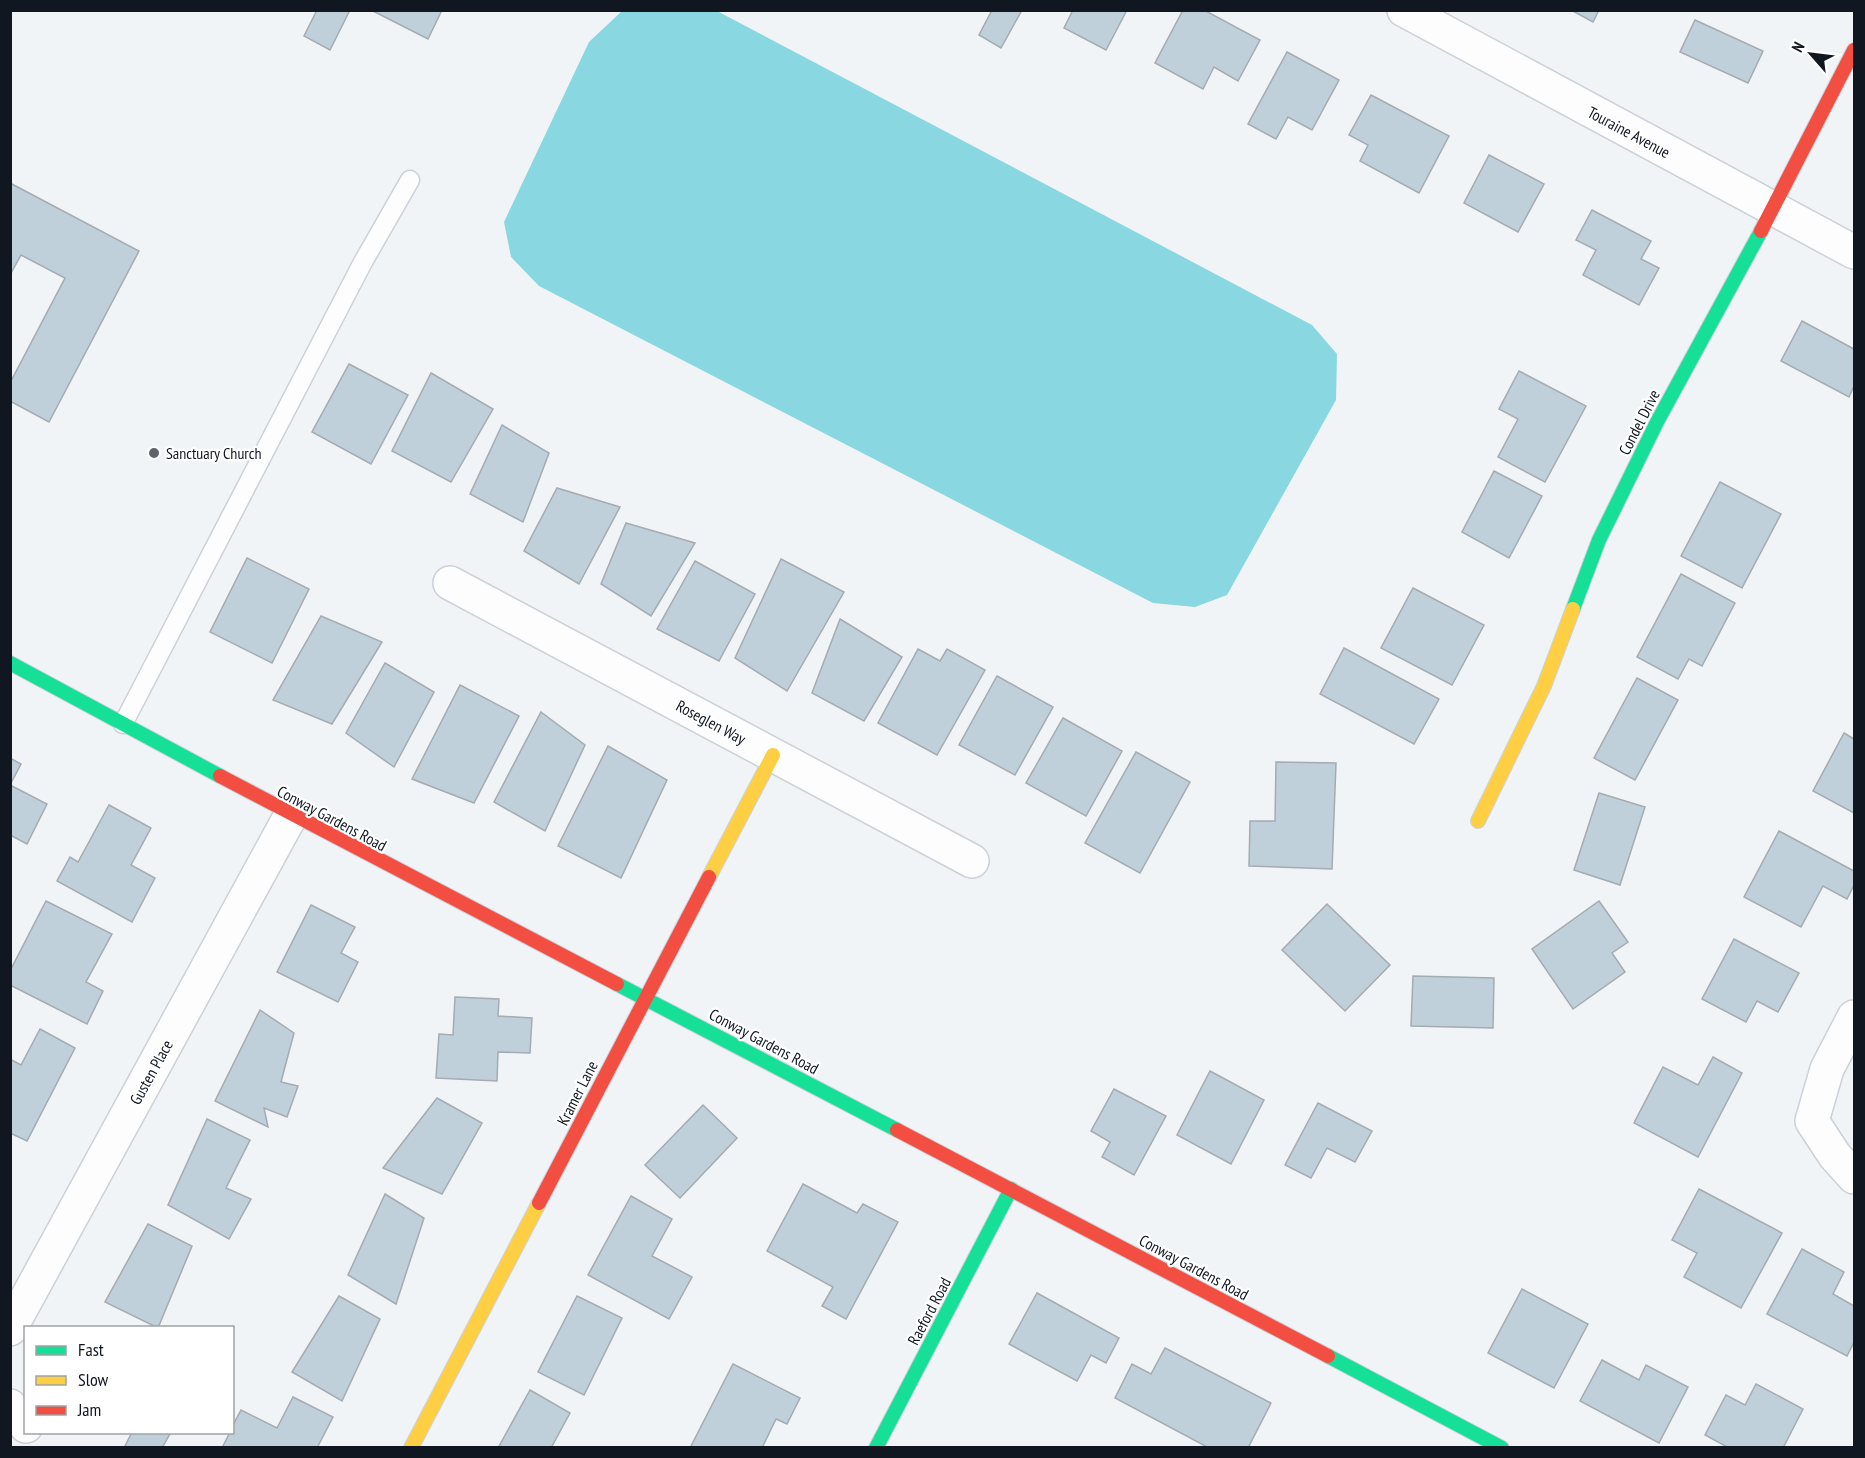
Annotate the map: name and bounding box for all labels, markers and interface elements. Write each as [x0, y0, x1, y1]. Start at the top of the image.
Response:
north arrow [1781, 24, 1841, 84]
text: N [1787, 38, 1809, 55]
street label: Touraine Avenue [1584, 102, 1674, 162]
street label: Condel Drive [1614, 386, 1664, 458]
place label: Sanctuary Church [166, 443, 261, 463]
marker: Sanctuary Church [147, 446, 161, 460]
street label: Roseglen Way [673, 695, 749, 749]
street label: Conway Gardens Road [274, 781, 390, 855]
street label: Conway Gardens Road [706, 1004, 822, 1078]
street label: Gusten Place [125, 1036, 177, 1108]
street label: Kramer Lane [552, 1057, 602, 1129]
street label: Conway Gardens Road [1136, 1230, 1252, 1304]
street label: Raeford Road [903, 1274, 955, 1348]
legend [24, 1326, 234, 1434]
text: Fast [78, 1338, 104, 1361]
text: Slow [78, 1368, 109, 1391]
text: Jam [77, 1398, 101, 1421]

